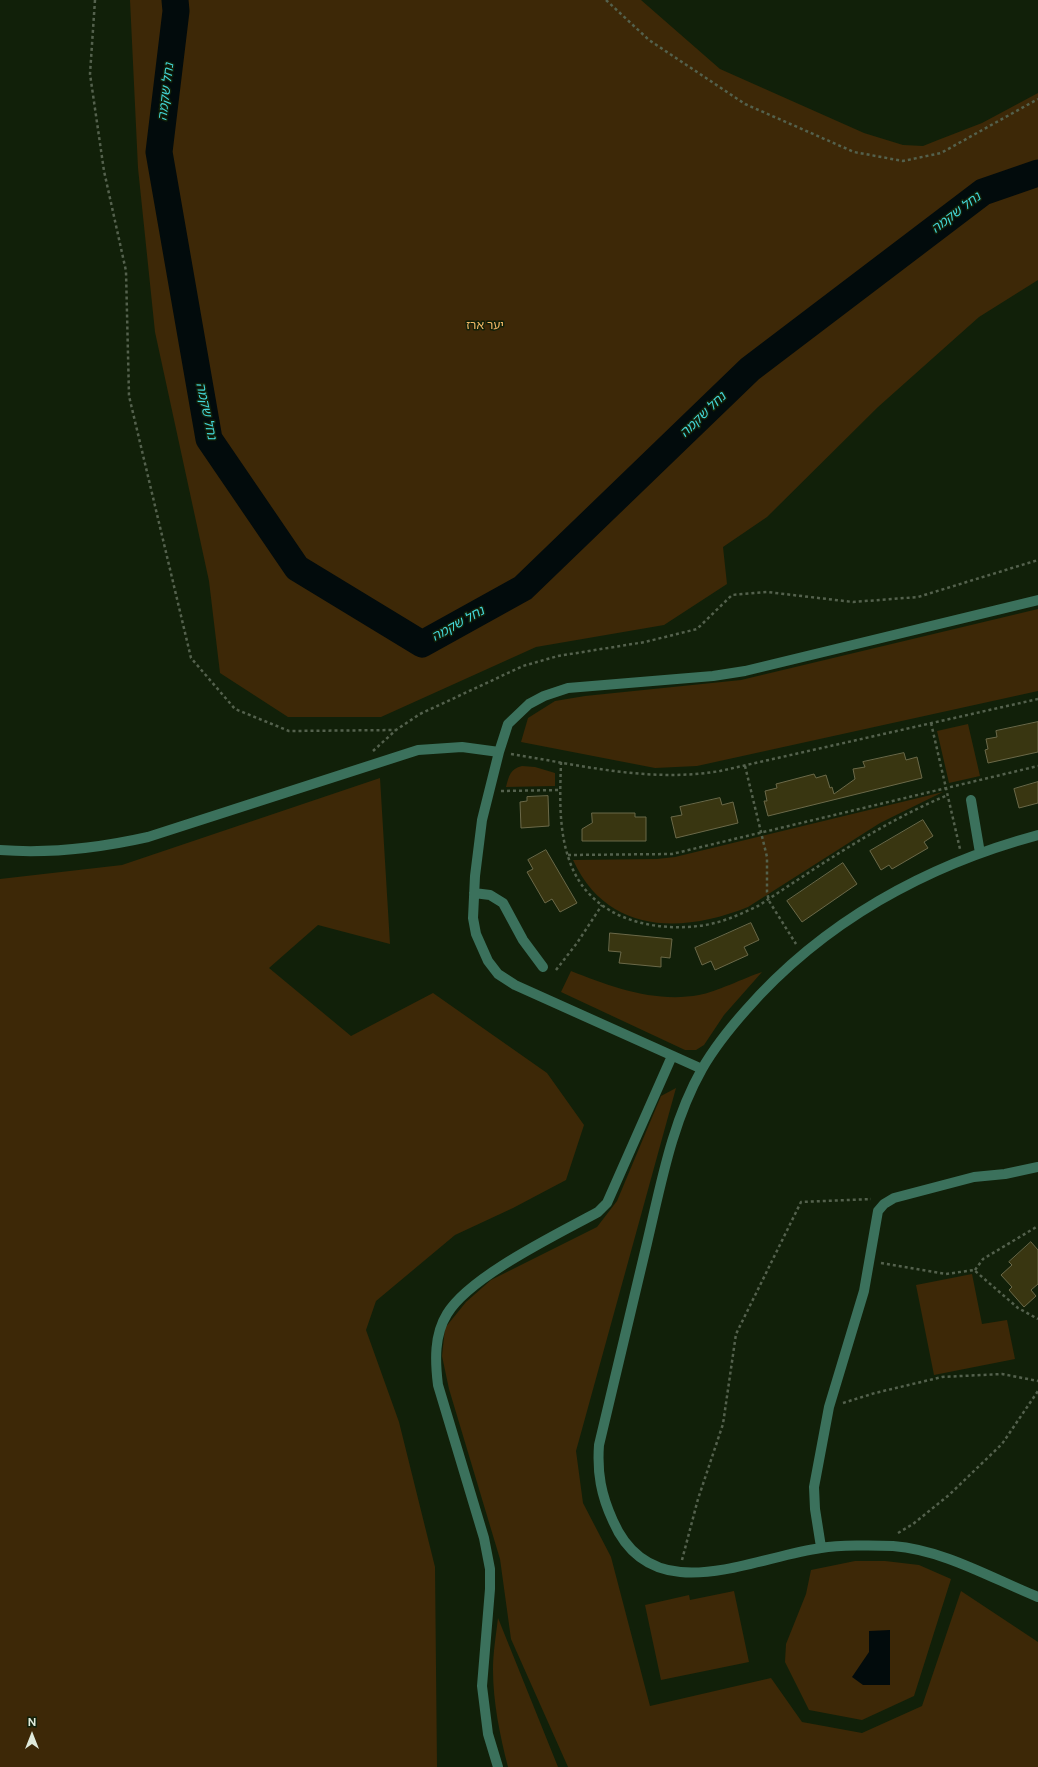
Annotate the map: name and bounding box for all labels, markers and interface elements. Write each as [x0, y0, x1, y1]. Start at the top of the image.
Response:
water label: נחל שקמה [155, 62, 177, 122]
water label: נחל שקמה [928, 189, 984, 237]
park label: יער ארז [466, 318, 504, 332]
water label: נחל שקמה [192, 381, 220, 441]
water label: נחל שקמה [677, 389, 729, 441]
water label: נחל שקמה [429, 603, 487, 645]
north arrow [12, 1715, 52, 1755]
text: N [28, 1716, 36, 1729]

